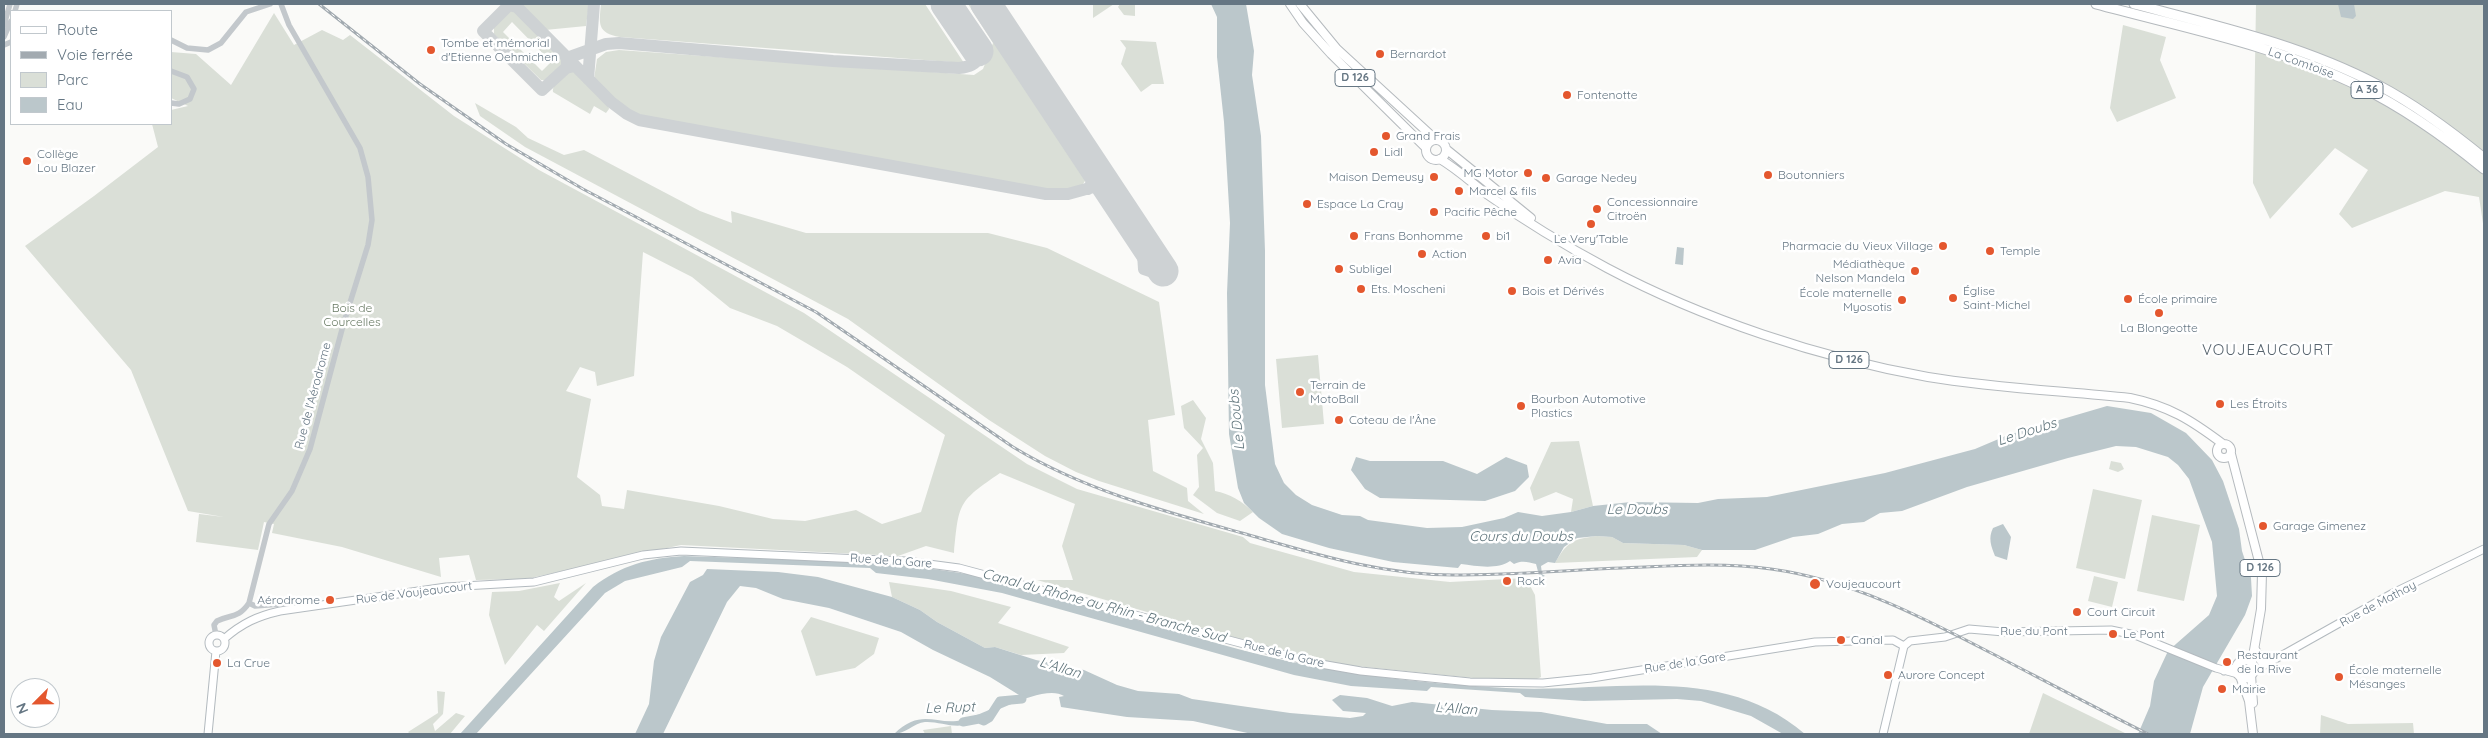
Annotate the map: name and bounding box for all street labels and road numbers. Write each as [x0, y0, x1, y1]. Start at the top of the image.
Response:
street label: La Comtoise [2266, 44, 2336, 82]
road number: D 126 [1335, 70, 1375, 86]
road number: A 36 [2351, 82, 2383, 98]
street label: Rue de l'Aérodrome [292, 341, 334, 451]
road number: D 126 [1829, 352, 1869, 368]
street label: Rue de la Gare [849, 551, 933, 571]
road number: D 126 [2240, 560, 2280, 576]
street label: Rue de Mathay [2337, 578, 2419, 630]
street label: Rue de Voujeaucourt [355, 579, 473, 607]
street label: Rue du Pont [2000, 624, 2068, 638]
street label: Rue de la Gare [1242, 637, 1326, 671]
street label: Rue de la Gare [1643, 649, 1727, 677]

